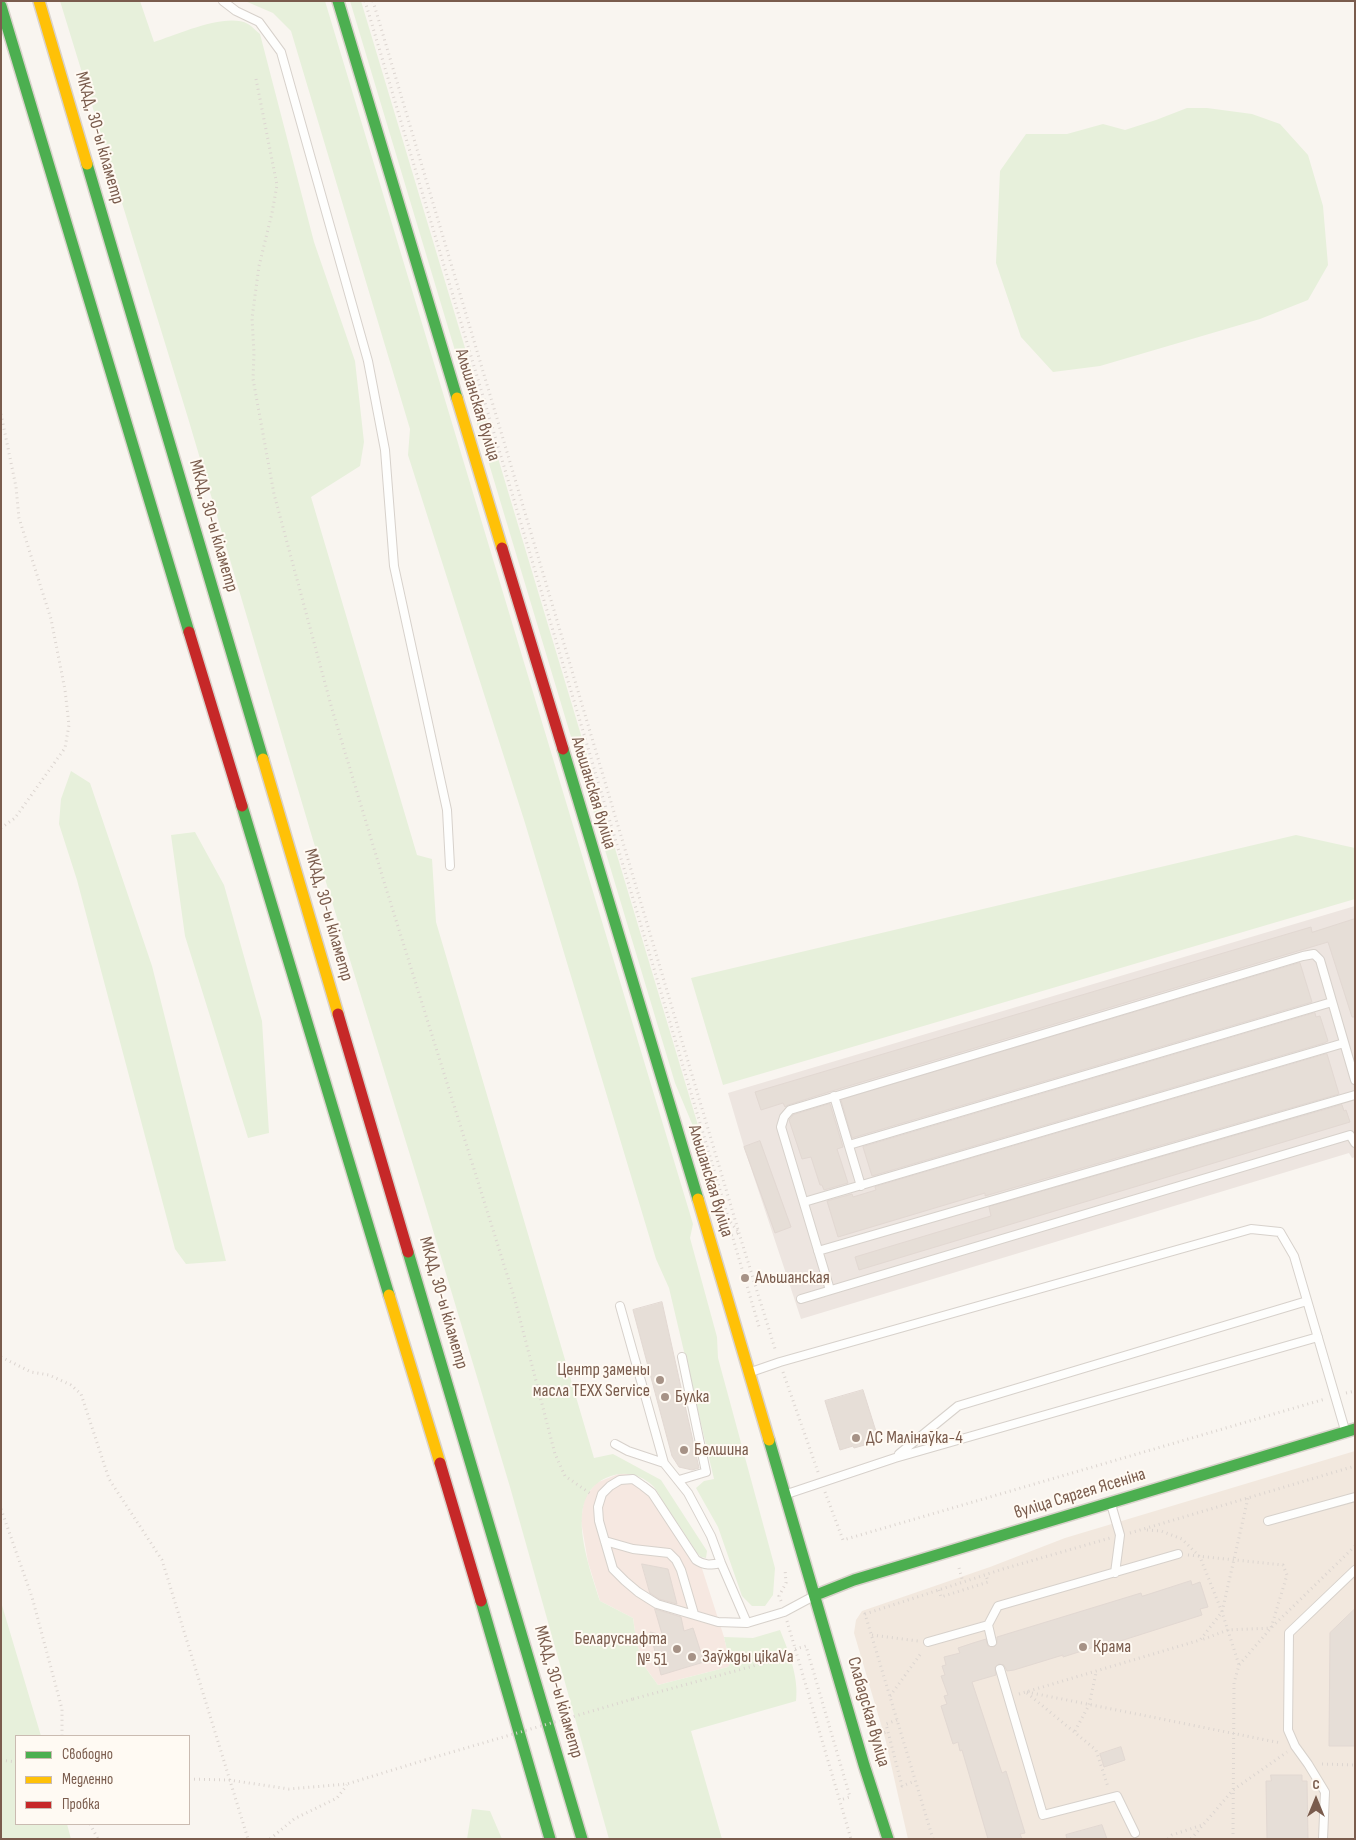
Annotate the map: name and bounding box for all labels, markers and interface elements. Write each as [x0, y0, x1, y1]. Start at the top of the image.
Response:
street label: МКАД, 30-ы кіламетр [70, 69, 128, 207]
street label: Альшанская вуліца [450, 346, 504, 464]
street label: МКАД, 30-ы кіламетр [184, 457, 242, 595]
street label: Альшанская вуліца [566, 734, 620, 852]
street label: МКАД, 30-ы кіламетр [299, 846, 357, 984]
street label: Альшанская вуліца [683, 1122, 737, 1240]
street label: МКАД, 30-ы кіламетр [414, 1234, 472, 1372]
place label: Альшанская [755, 1267, 830, 1289]
marker: Альшанская [739, 1272, 751, 1284]
place label: Центр замены масла TEXX Service [533, 1359, 650, 1402]
marker: Центр замены масла TEXX Service [654, 1374, 666, 1386]
place label: Булка [675, 1386, 709, 1408]
marker: Булка [659, 1391, 671, 1403]
place label: ДС Малінаўка-4 [866, 1427, 963, 1449]
marker: ДС Малінаўка-4 [850, 1432, 862, 1444]
place label: Белшина [694, 1439, 749, 1461]
marker: Белшина [678, 1444, 690, 1456]
street label: вуліца Сяргея Ясеніна [1012, 1464, 1148, 1524]
street label: МКАД, 30-ы кіламетр [529, 1623, 587, 1761]
place label: Беларуснафта № 51 [574, 1628, 667, 1670]
place label: Крама [1093, 1636, 1131, 1658]
marker: Крама [1077, 1641, 1089, 1653]
marker: Беларуснафта № 51 [671, 1643, 683, 1655]
place label: Заўжды цікаVа [702, 1646, 794, 1668]
marker: Заўжды цікаVа [686, 1651, 698, 1663]
street label: Слабадская вуліца [842, 1655, 894, 1769]
legend [15, 1735, 190, 1825]
text: Свободно [62, 1745, 113, 1764]
text: Медленно [62, 1770, 113, 1789]
north arrow [1291, 1775, 1341, 1825]
text: С [1312, 1776, 1320, 1793]
text: Пробка [62, 1795, 100, 1814]

